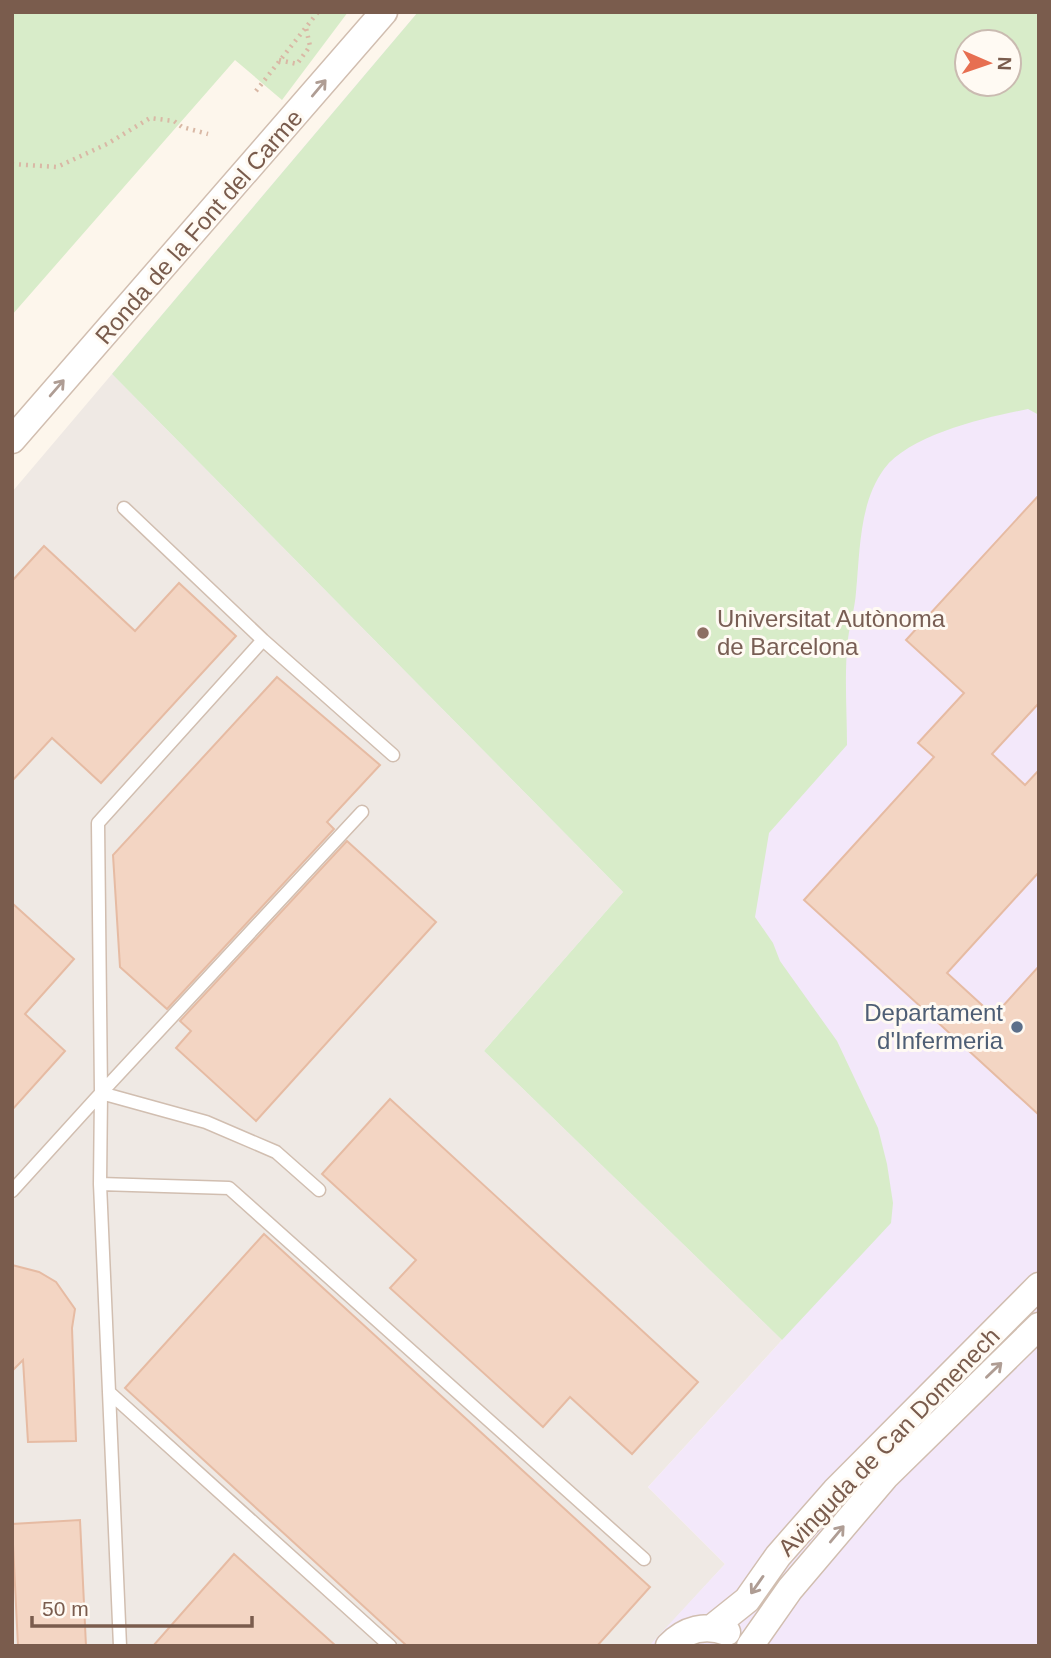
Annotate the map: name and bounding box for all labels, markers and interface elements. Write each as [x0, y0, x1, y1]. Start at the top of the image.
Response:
north arrow [953, 28, 1023, 98]
text: N [994, 56, 1015, 71]
one-way arrow [311, 79, 327, 97]
street label: Ronda de la Font del Carme [90, 104, 308, 349]
one-way arrow [49, 380, 65, 398]
place label: Universitat Autònoma de Barcelona [717, 605, 946, 660]
marker: Universitat Autònoma de Barcelona [695, 625, 711, 641]
place label: Departament d'Infermeria [864, 999, 1004, 1054]
marker: Departament d'Infermeria [1009, 1019, 1025, 1035]
street label: Avinguda de Can Domenech [772, 1322, 1005, 1561]
one-way arrow [985, 1361, 1002, 1378]
one-way arrow [829, 1525, 845, 1543]
one-way arrow [750, 1575, 764, 1594]
scale bar [32, 1584, 252, 1628]
text: 50 m [42, 1597, 89, 1620]

